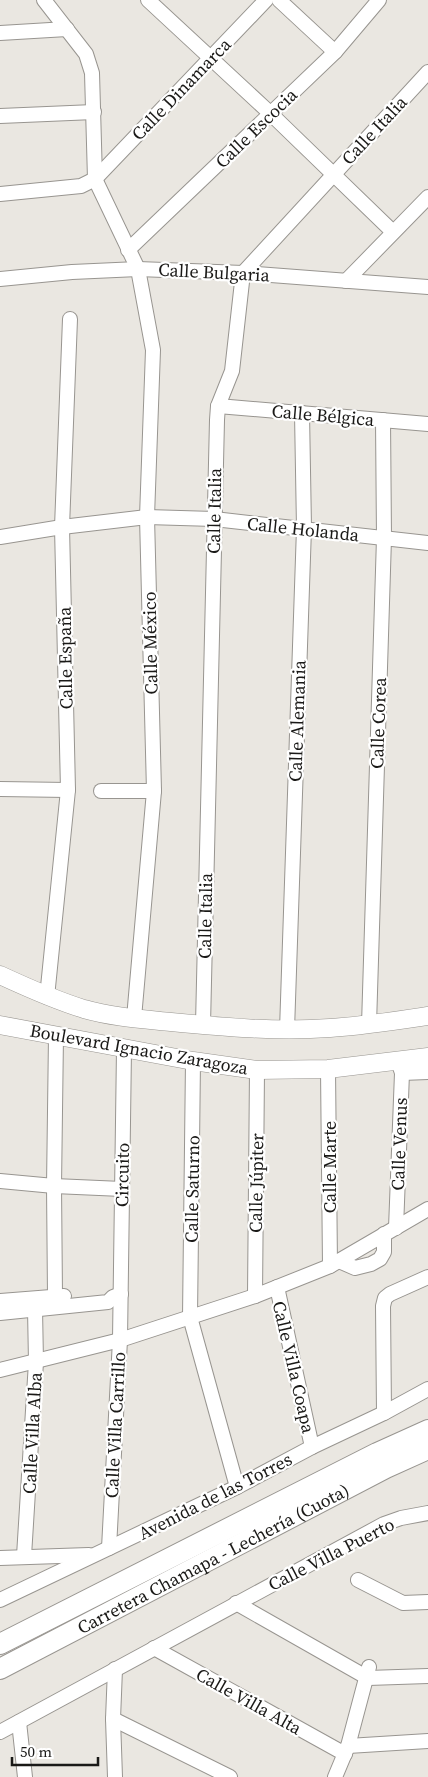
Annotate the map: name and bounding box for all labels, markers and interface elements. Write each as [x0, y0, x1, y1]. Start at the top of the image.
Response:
street label: Calle Dinamarca [126, 32, 237, 146]
street label: Calle Escocia [209, 82, 303, 174]
street label: Calle Italia [336, 89, 413, 170]
street label: Calle Bulgaria [158, 257, 271, 287]
street label: Calle Bélgica [271, 398, 376, 432]
street label: Calle Italia [201, 467, 227, 554]
street label: Calle Holanda [246, 511, 361, 547]
street label: Calle México [137, 591, 163, 695]
street label: Calle España [52, 606, 78, 710]
street label: Calle Alemania [282, 659, 312, 782]
street label: Calle Corea [364, 676, 392, 769]
street label: Calle Italia [192, 872, 218, 959]
street label: Boulevard Ignacio Zaragoza [28, 1017, 251, 1081]
street label: Calle Venus [385, 1097, 413, 1191]
street label: Calle Marte [317, 1121, 342, 1213]
street label: Calle Júpiter [243, 1133, 269, 1233]
street label: Calle Saturno [179, 1135, 205, 1243]
street label: Circuito [109, 1142, 135, 1207]
street label: Calle Villa Coapa [267, 1299, 322, 1436]
street label: Calle Villa Carrillo [99, 1351, 131, 1499]
street label: Calle Villa Alba [16, 1371, 48, 1494]
street label: Avenida de las Torres [134, 1446, 296, 1546]
street label: Carretera Chamapa - Lechería (Cuota) [72, 1477, 353, 1639]
street label: Calle Villa Puerto [264, 1511, 399, 1597]
street label: Calle Villa Alta [192, 1662, 307, 1741]
scale bar [12, 1734, 99, 1766]
text: 50 m [20, 1741, 52, 1762]

